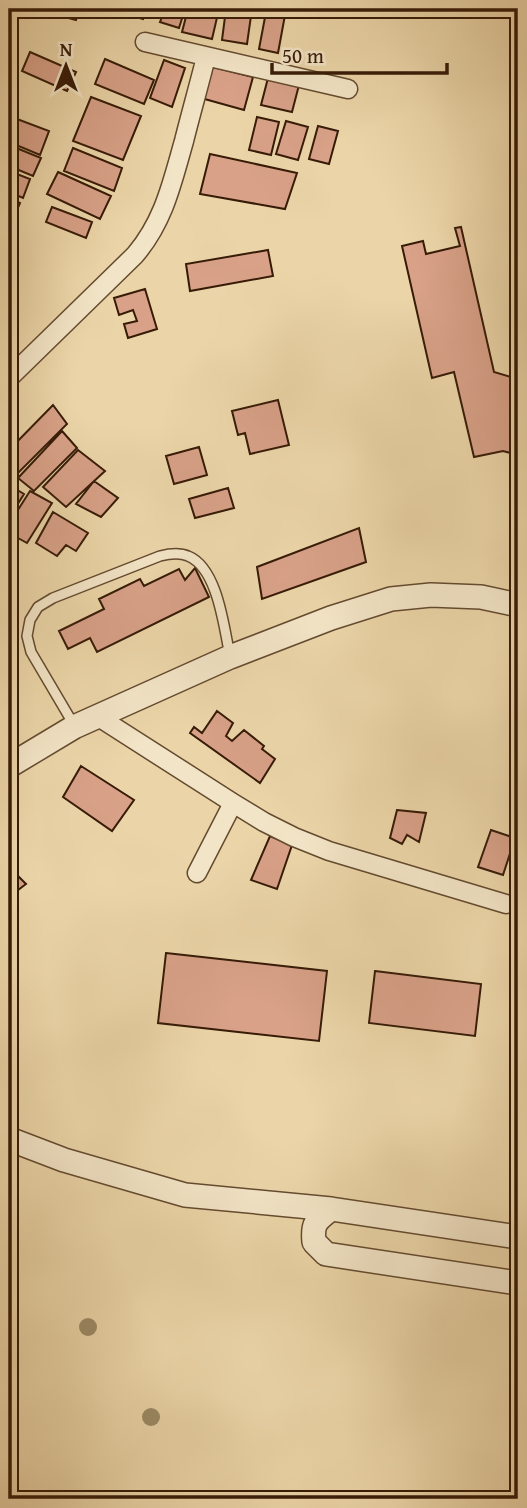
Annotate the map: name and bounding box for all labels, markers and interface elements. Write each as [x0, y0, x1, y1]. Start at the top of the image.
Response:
north arrow [32, 32, 102, 102]
scale bar [272, 32, 447, 76]
text: N [60, 35, 73, 63]
text: 50 m [282, 40, 324, 71]

